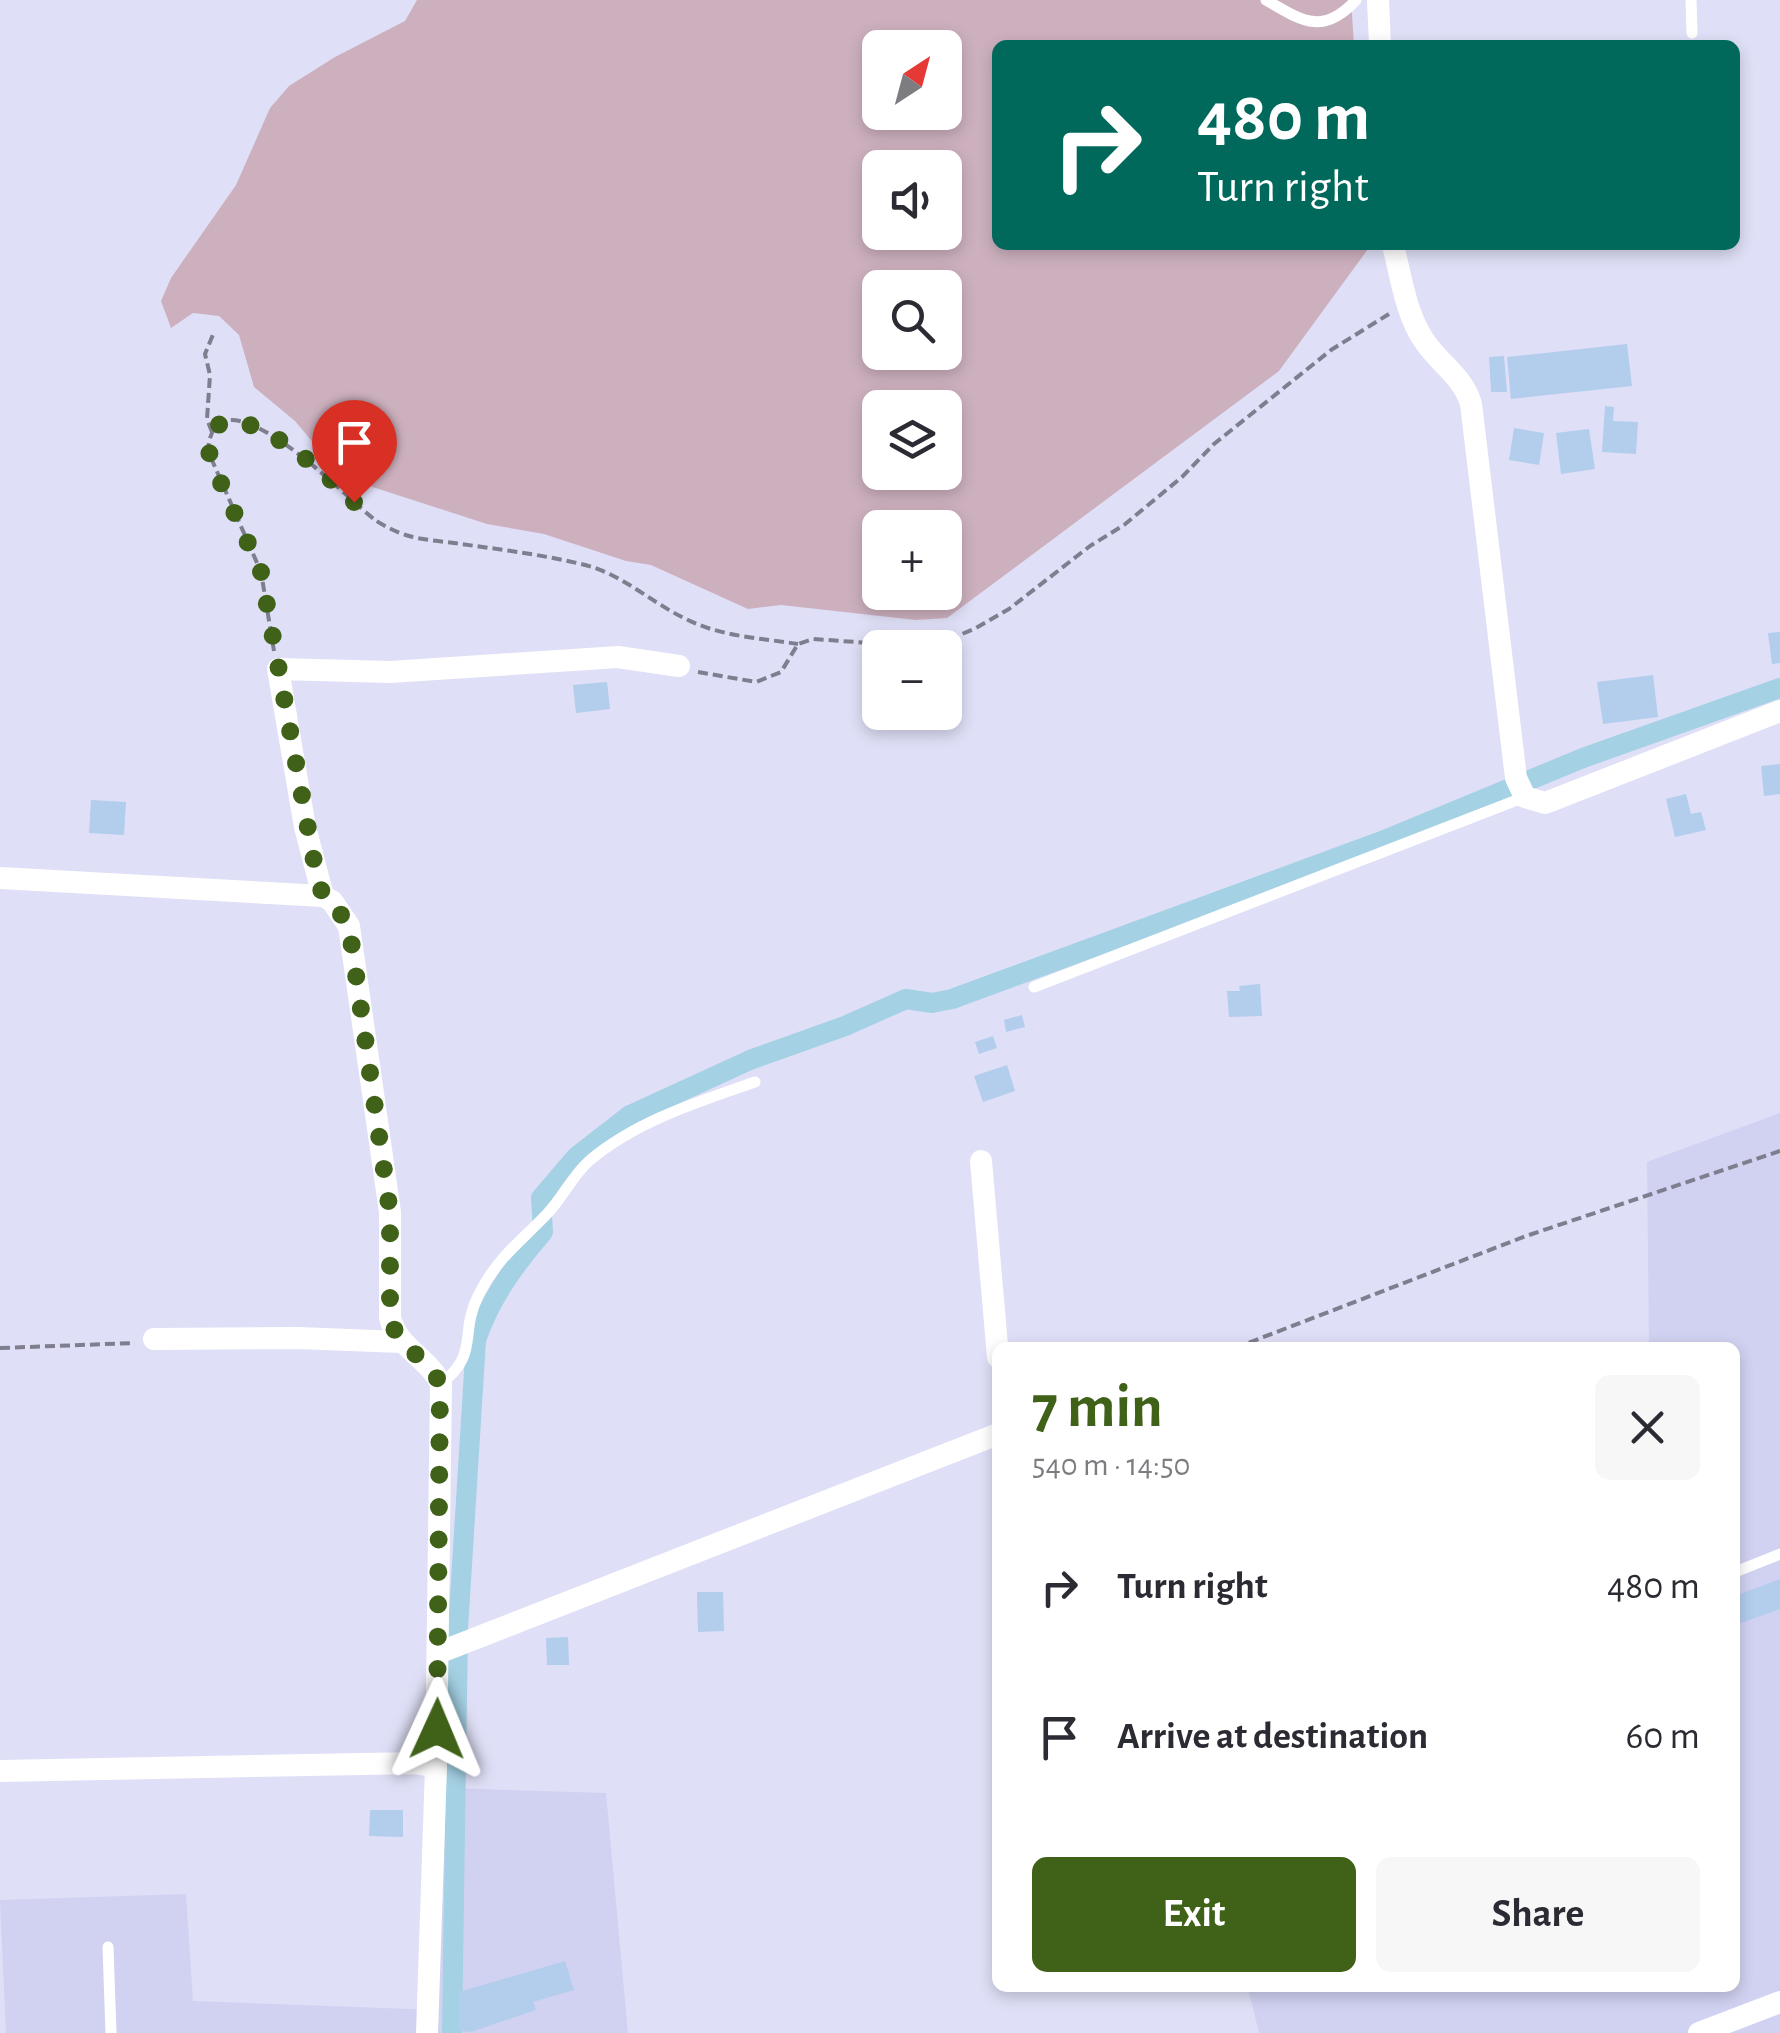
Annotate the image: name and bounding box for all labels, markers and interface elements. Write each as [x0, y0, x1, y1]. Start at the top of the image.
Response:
north arrow [862, 30, 962, 130]
map controls [862, 30, 962, 730]
icon: right [1032, 80, 1162, 210]
text: 480 m [1197, 83, 1370, 153]
button: sound [862, 150, 962, 250]
text: Turn right [1197, 165, 1369, 210]
button: search [862, 270, 962, 370]
button: layers [862, 390, 962, 490]
pin [312, 400, 397, 503]
icon: arrive [327, 415, 382, 470]
button: + [862, 510, 962, 610]
button: − [862, 630, 962, 730]
button: close [1595, 1375, 1700, 1480]
text: 7 min [1032, 1378, 1163, 1438]
text: 540 m · 14:50 [1032, 1449, 1190, 1481]
icon: right [1032, 1560, 1087, 1615]
text: Turn right [1117, 1568, 1267, 1606]
text: 480 m [1607, 1568, 1700, 1606]
position arrow [385, 1677, 489, 1781]
icon: arrive [1032, 1710, 1087, 1765]
text: Arrive at destination [1117, 1718, 1428, 1756]
text: 60 m [1625, 1718, 1700, 1756]
button: Exit [1032, 1857, 1356, 1972]
button: Share [1376, 1857, 1700, 1972]

